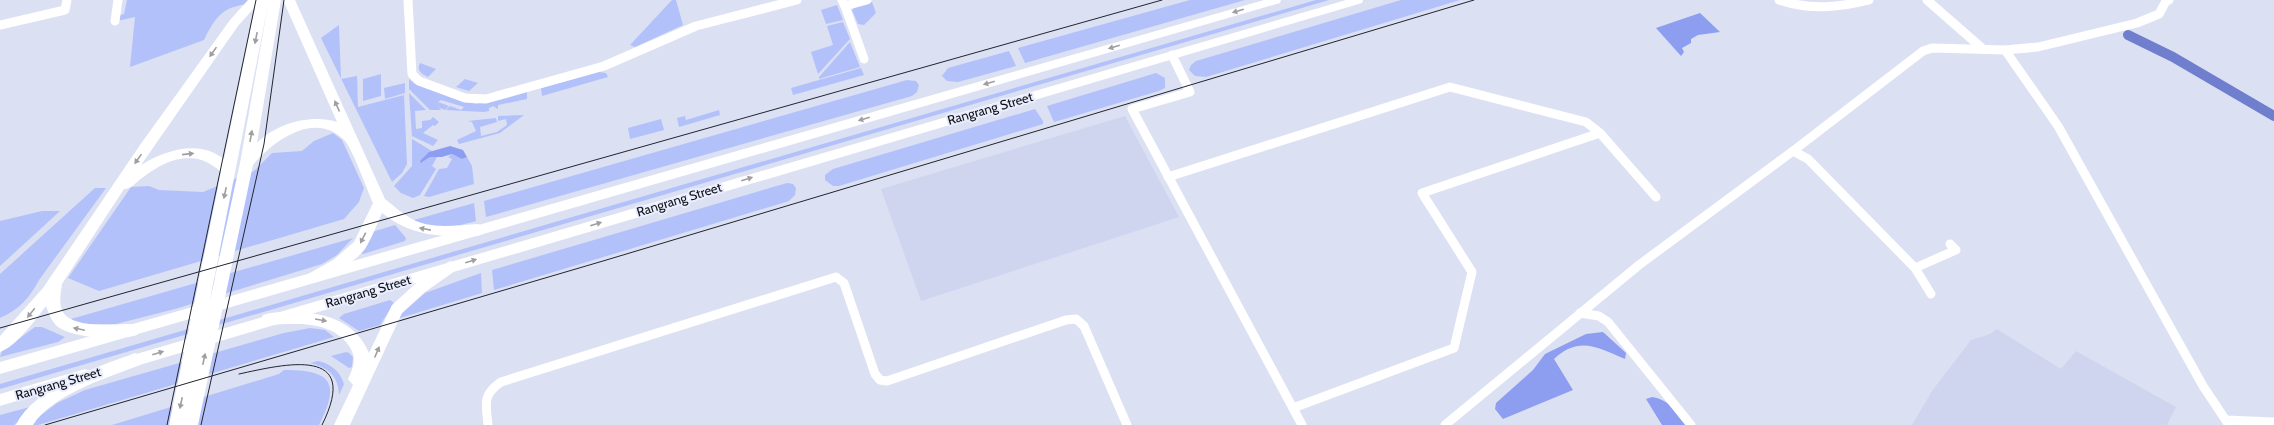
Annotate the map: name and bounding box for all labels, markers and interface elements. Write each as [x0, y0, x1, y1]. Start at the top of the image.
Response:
one-way arrow [1232, 8, 1244, 14]
one-way arrow [252, 32, 258, 44]
one-way arrow [1107, 44, 1119, 50]
one-way arrow [209, 47, 217, 58]
one-way arrow [983, 80, 995, 86]
street label: Rangrang Street [945, 88, 1035, 128]
one-way arrow [334, 100, 340, 112]
one-way arrow [858, 116, 870, 122]
one-way arrow [249, 130, 255, 142]
one-way arrow [182, 151, 194, 157]
one-way arrow [134, 153, 142, 164]
one-way arrow [741, 176, 753, 182]
street label: Rangrang Street [635, 178, 724, 220]
one-way arrow [221, 187, 227, 199]
one-way arrow [590, 221, 602, 227]
one-way arrow [419, 225, 431, 231]
one-way arrow [360, 232, 366, 244]
one-way arrow [465, 258, 477, 264]
street label: Rangrang Street [323, 271, 413, 311]
one-way arrow [26, 308, 35, 319]
one-way arrow [315, 317, 327, 323]
one-way arrow [73, 326, 86, 332]
one-way arrow [374, 346, 381, 358]
one-way arrow [152, 350, 164, 356]
one-way arrow [202, 353, 208, 366]
street label: Rangrang Street [13, 363, 103, 403]
one-way arrow [178, 397, 184, 409]

